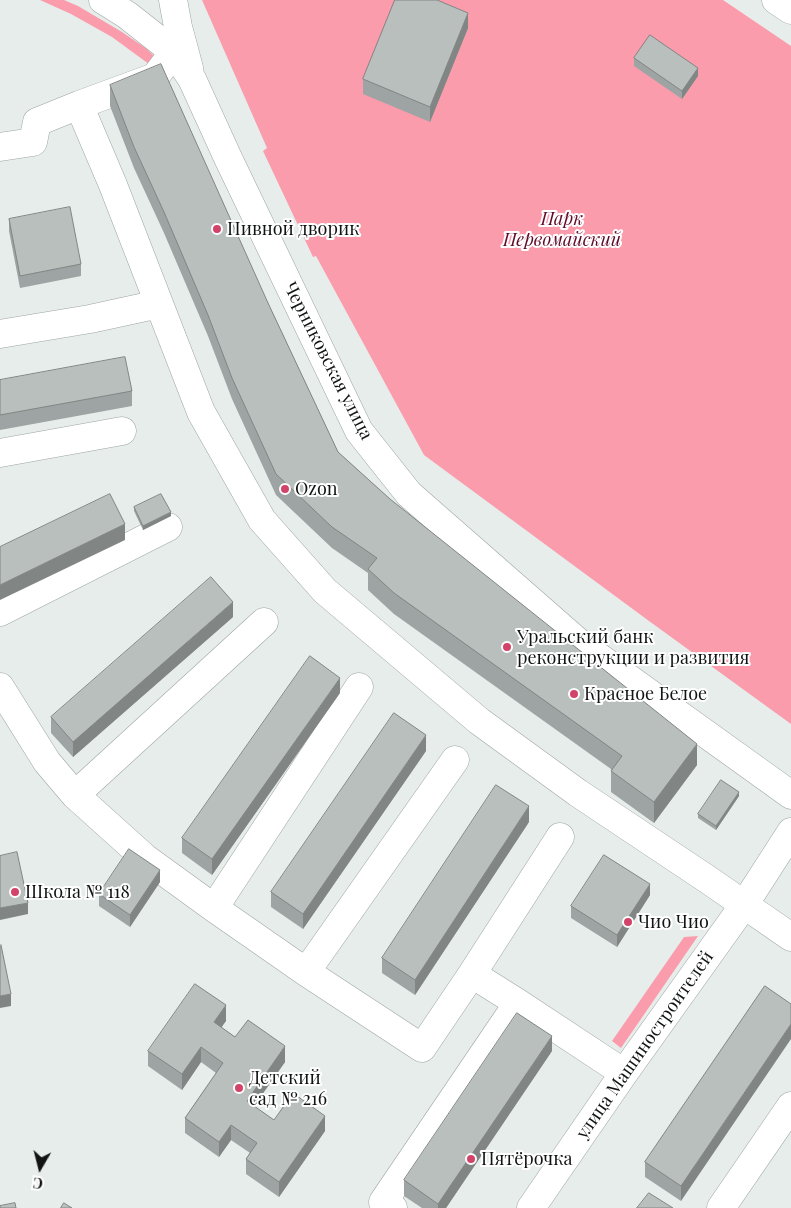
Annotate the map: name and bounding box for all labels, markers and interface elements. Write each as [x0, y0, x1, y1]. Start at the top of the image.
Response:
park label: Парк Первомайский [503, 208, 621, 250]
place label: Пивной дворик [227, 218, 359, 240]
marker: Пивной дворик [211, 223, 223, 235]
street label: Черниковская улица [279, 279, 377, 443]
place label: Ozon [295, 478, 338, 500]
marker: Ozon [279, 483, 291, 495]
place label: Уральский банк реконструкции и развития [517, 626, 749, 669]
marker: Уральский банк реконструкции и развития [501, 641, 513, 653]
place label: Красное Белое [584, 683, 707, 705]
marker: Красное Белое [568, 688, 580, 700]
place label: Школа № 118 [25, 881, 130, 903]
marker: Школа № 118 [9, 886, 21, 898]
place label: Чио Чио [638, 911, 709, 933]
marker: Чио Чио [622, 916, 634, 928]
street label: улица Машиностроителей [572, 947, 718, 1143]
place label: Детский сад № 216 [249, 1067, 327, 1110]
marker: Детский сад № 216 [233, 1082, 245, 1094]
north arrow [15, 1143, 65, 1193]
place label: Пятёрочка [481, 1148, 572, 1170]
marker: Пятёрочка [465, 1153, 477, 1165]
text: С [32, 1173, 44, 1193]

